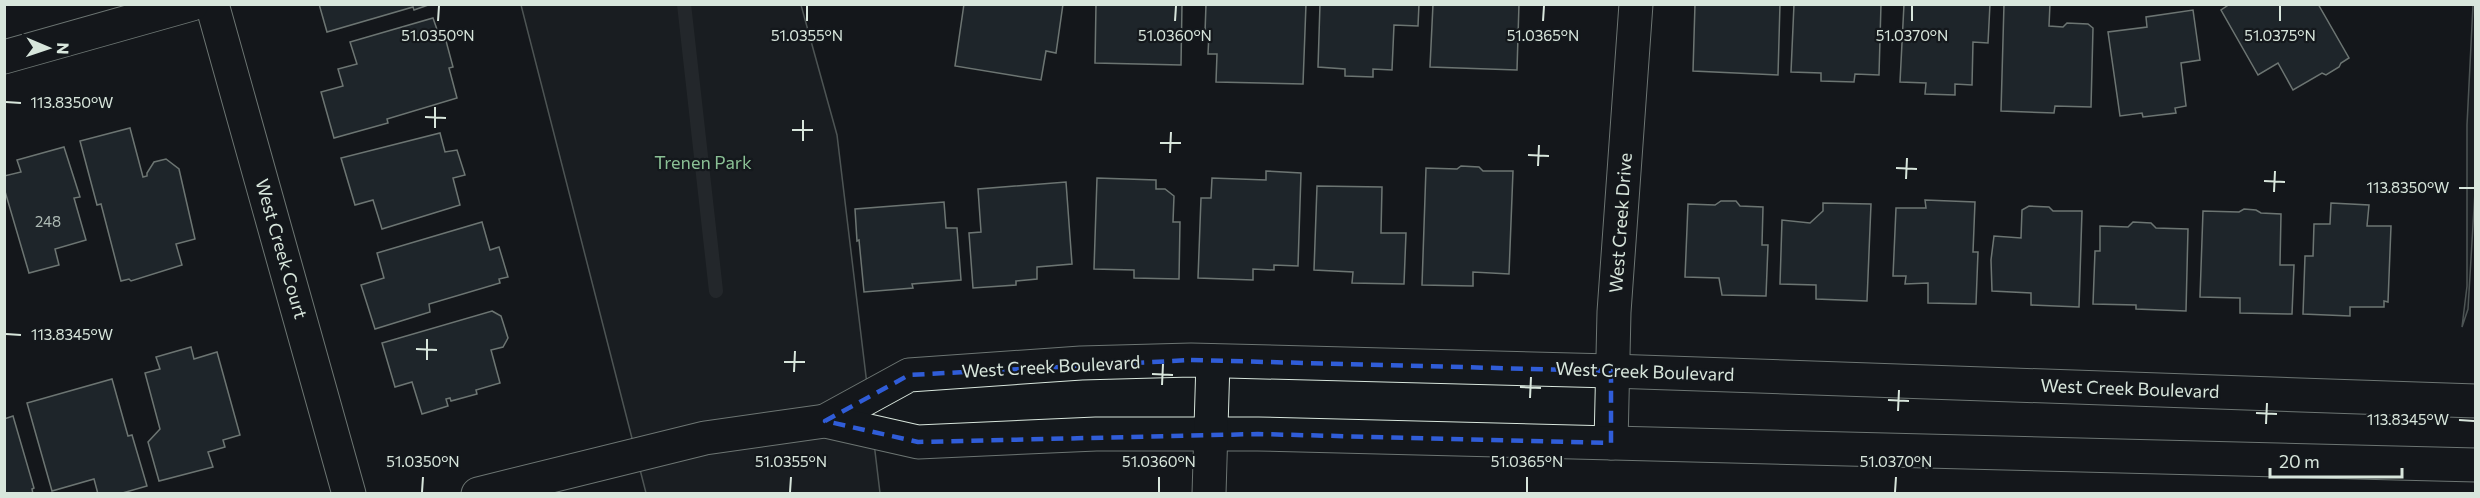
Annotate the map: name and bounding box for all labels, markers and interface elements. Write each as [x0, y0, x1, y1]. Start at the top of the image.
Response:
north arrow [18, 18, 78, 78]
text: 51.0350°N [401, 26, 475, 44]
text: 51.0355°N [771, 26, 843, 44]
text: 51.0360°N [1138, 26, 1212, 44]
text: 51.0365°N [1507, 26, 1579, 44]
text: 51.0370°N [1876, 26, 1948, 44]
text: 51.0375°N [2244, 26, 2316, 44]
text: N [54, 42, 73, 55]
text: 113.8350°W [31, 93, 113, 111]
park label: Trenen Park [654, 151, 752, 173]
street label: West Creek Drive [1604, 152, 1636, 294]
street label: West Creek Court [251, 176, 312, 321]
text: 113.8350°W [2367, 178, 2449, 196]
house number: 248 [35, 212, 61, 230]
text: 113.8345°W [31, 325, 113, 343]
street label: West Creek Boulevard [961, 350, 1141, 382]
street label: West Creek Boulevard [1555, 357, 1735, 385]
street label: West Creek Boulevard [2040, 374, 2220, 402]
text: 113.8345°W [2367, 410, 2449, 428]
scale bar [2270, 441, 2402, 479]
text: 20 m [2279, 450, 2320, 472]
text: 51.0350°N [386, 452, 460, 470]
text: 51.0355°N [755, 452, 827, 470]
text: 51.0360°N [1122, 452, 1196, 470]
text: 51.0365°N [1491, 452, 1563, 470]
text: 51.0370°N [1860, 452, 1932, 470]

